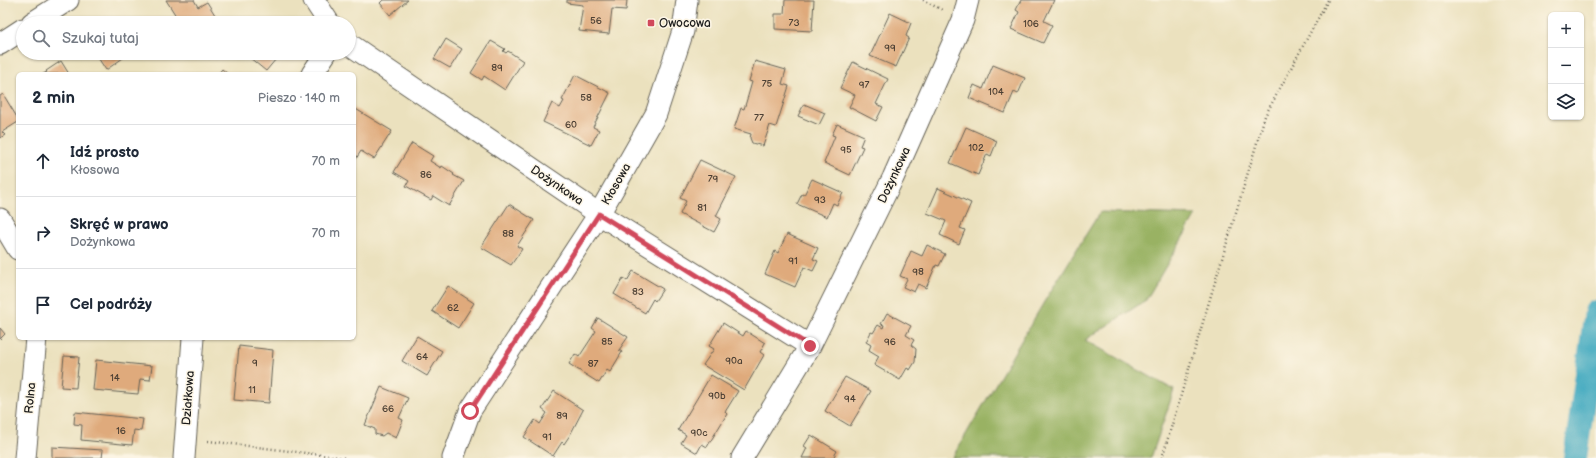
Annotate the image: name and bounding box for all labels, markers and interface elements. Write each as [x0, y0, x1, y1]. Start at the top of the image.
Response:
map controls [1548, 12, 1584, 120]
button: + [1548, 12, 1584, 48]
house number: 56 [590, 15, 602, 27]
search box [16, 16, 356, 60]
place label: Owocowa [659, 16, 711, 31]
house number: 73 [788, 17, 800, 29]
marker: Owocowa [646, 18, 656, 28]
house number: 106 [1023, 18, 1039, 30]
icon: search [30, 27, 52, 49]
text: Szukaj tutaj [62, 29, 139, 48]
house number: 99 [884, 42, 896, 54]
button: − [1548, 48, 1584, 84]
house number: 89 [491, 62, 503, 74]
house number: 75 [762, 78, 773, 90]
house number: 97 [859, 79, 869, 91]
button: layers [1548, 84, 1584, 120]
house number: 104 [988, 86, 1004, 98]
text: 2 min [32, 88, 75, 108]
text: Pieszo · 140 m [258, 90, 340, 106]
house number: 58 [580, 92, 592, 104]
house number: 77 [754, 112, 764, 124]
house number: 60 [565, 119, 577, 131]
house number: 102 [968, 142, 984, 154]
text: Idź prosto [70, 143, 139, 162]
house number: 95 [840, 144, 852, 156]
street label: Dożynkowa [875, 144, 914, 206]
icon: ahead [32, 150, 54, 172]
text: 70 m [312, 153, 340, 169]
street label: Kłosowa [599, 161, 634, 208]
text: Kłosowa [70, 162, 120, 178]
street label: Dożynkowa [527, 162, 586, 209]
house number: 86 [420, 169, 432, 181]
house number: 79 [708, 173, 719, 185]
house number: 93 [814, 194, 826, 206]
house number: 81 [697, 202, 707, 214]
text: Skręć w prawo [70, 215, 169, 234]
icon: right [32, 222, 54, 244]
text: 70 m [312, 225, 340, 241]
house number: 88 [502, 228, 514, 240]
text: Dożynkowa [70, 234, 135, 250]
house number: 91 [788, 255, 798, 267]
house number: 98 [912, 266, 924, 278]
house number: 83 [632, 286, 644, 298]
icon: arrive [32, 294, 54, 316]
text: Cel podróży [70, 295, 152, 314]
house number: 62 [447, 302, 459, 314]
house number: 85 [601, 336, 613, 348]
house number: 96 [884, 336, 896, 348]
route end [801, 337, 819, 355]
house number: 64 [416, 351, 428, 363]
house number: 90a [725, 355, 743, 367]
house number: 9 [252, 357, 258, 369]
house number: 87 [588, 358, 598, 370]
street label: Działkowa [179, 370, 198, 426]
house number: 14 [110, 372, 120, 384]
street label: Rolna [22, 381, 39, 414]
house number: 11 [248, 384, 256, 396]
house number: 90b [708, 390, 726, 402]
house number: 94 [844, 393, 856, 405]
route start [461, 402, 479, 420]
house number: 66 [382, 403, 394, 415]
house number: 89 [556, 410, 568, 422]
house number: 16 [116, 425, 126, 437]
house number: 90c [691, 427, 707, 439]
house number: 91 [542, 431, 552, 443]

